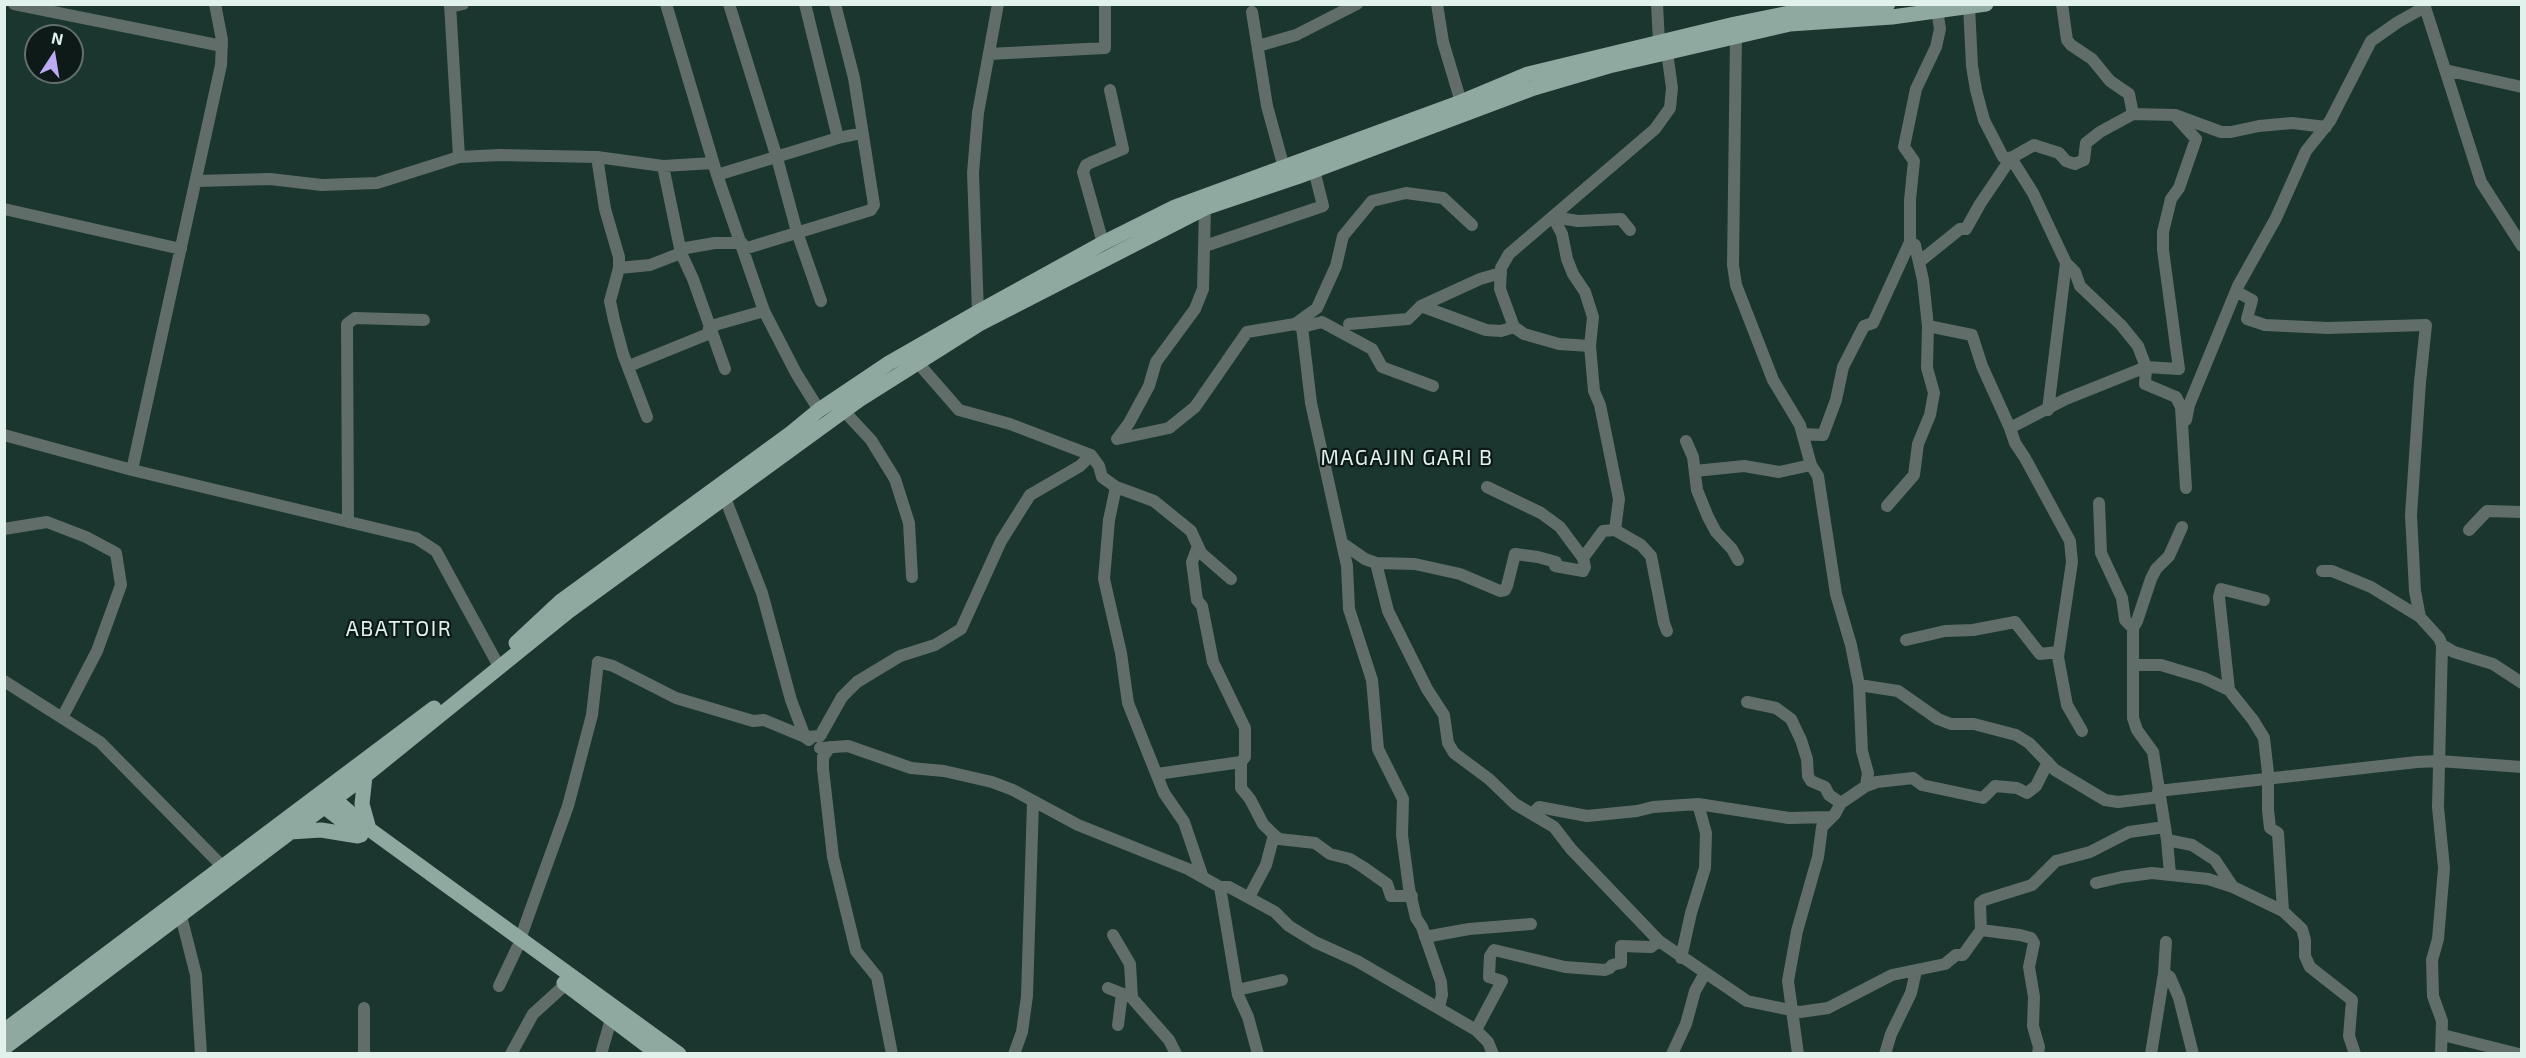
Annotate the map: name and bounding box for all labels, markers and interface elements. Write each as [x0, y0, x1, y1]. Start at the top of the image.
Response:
north arrow [24, 24, 84, 84]
text: N [50, 27, 65, 48]
district label: MAGAJIN GARI B [1320, 445, 1494, 471]
district label: ABATTOIR [346, 616, 452, 642]

